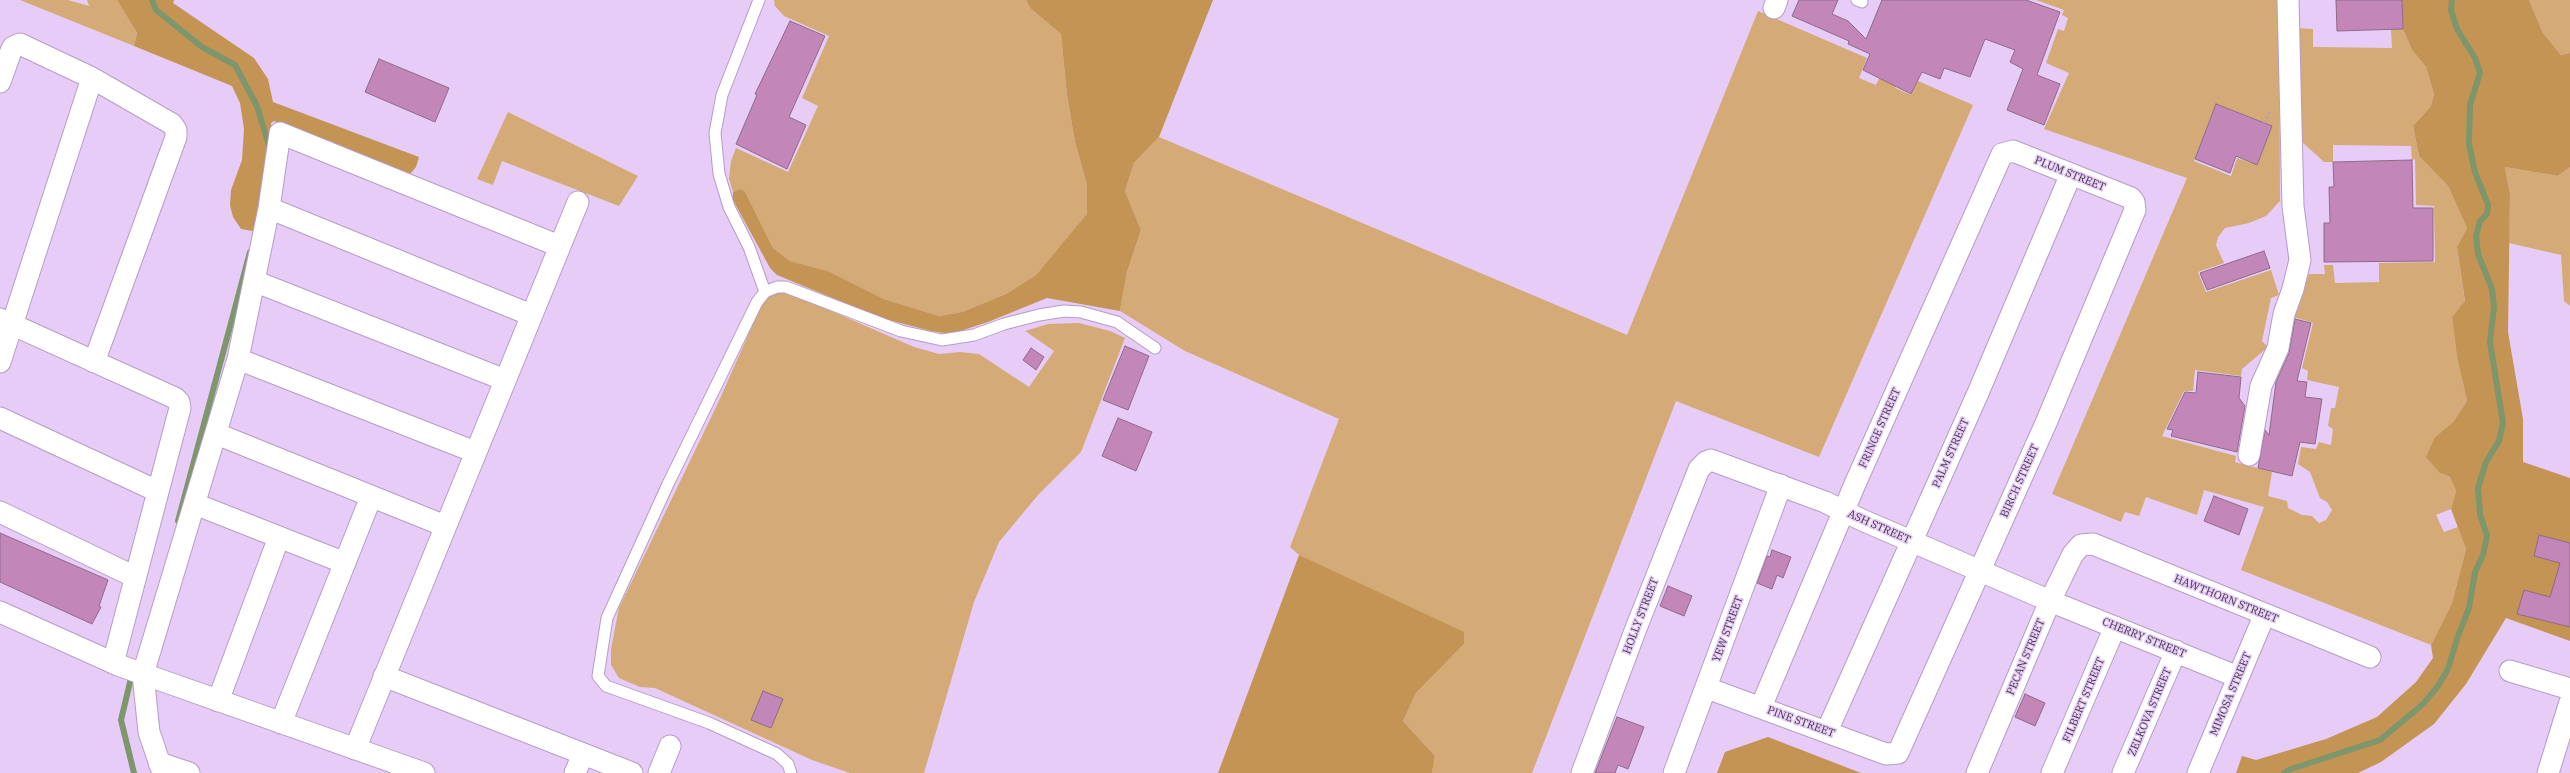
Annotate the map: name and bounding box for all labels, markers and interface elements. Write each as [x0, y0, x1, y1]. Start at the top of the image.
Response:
street label: PLUM STREET [2033, 154, 2107, 194]
street label: FRINGE STREET [1856, 386, 1904, 470]
street label: PALM STREET [1930, 416, 1972, 490]
street label: BIRCH STREET [1998, 442, 2042, 520]
street label: ASH STREET [1846, 507, 1912, 547]
street label: HAWTHORN STREET [2172, 572, 2280, 626]
street label: HOLLY STREET [1620, 576, 1662, 656]
street label: YEW STREET [1710, 594, 1746, 664]
street label: CHERRY STREET [2100, 615, 2188, 661]
street label: PECAN STREET [2004, 617, 2048, 697]
street label: MIMOSA STREET [2207, 650, 2255, 738]
street label: FILBERT STREET [2060, 656, 2108, 744]
street label: ZELKOVA STREET [2125, 666, 2175, 758]
street label: PINE STREET [1765, 704, 1837, 740]

